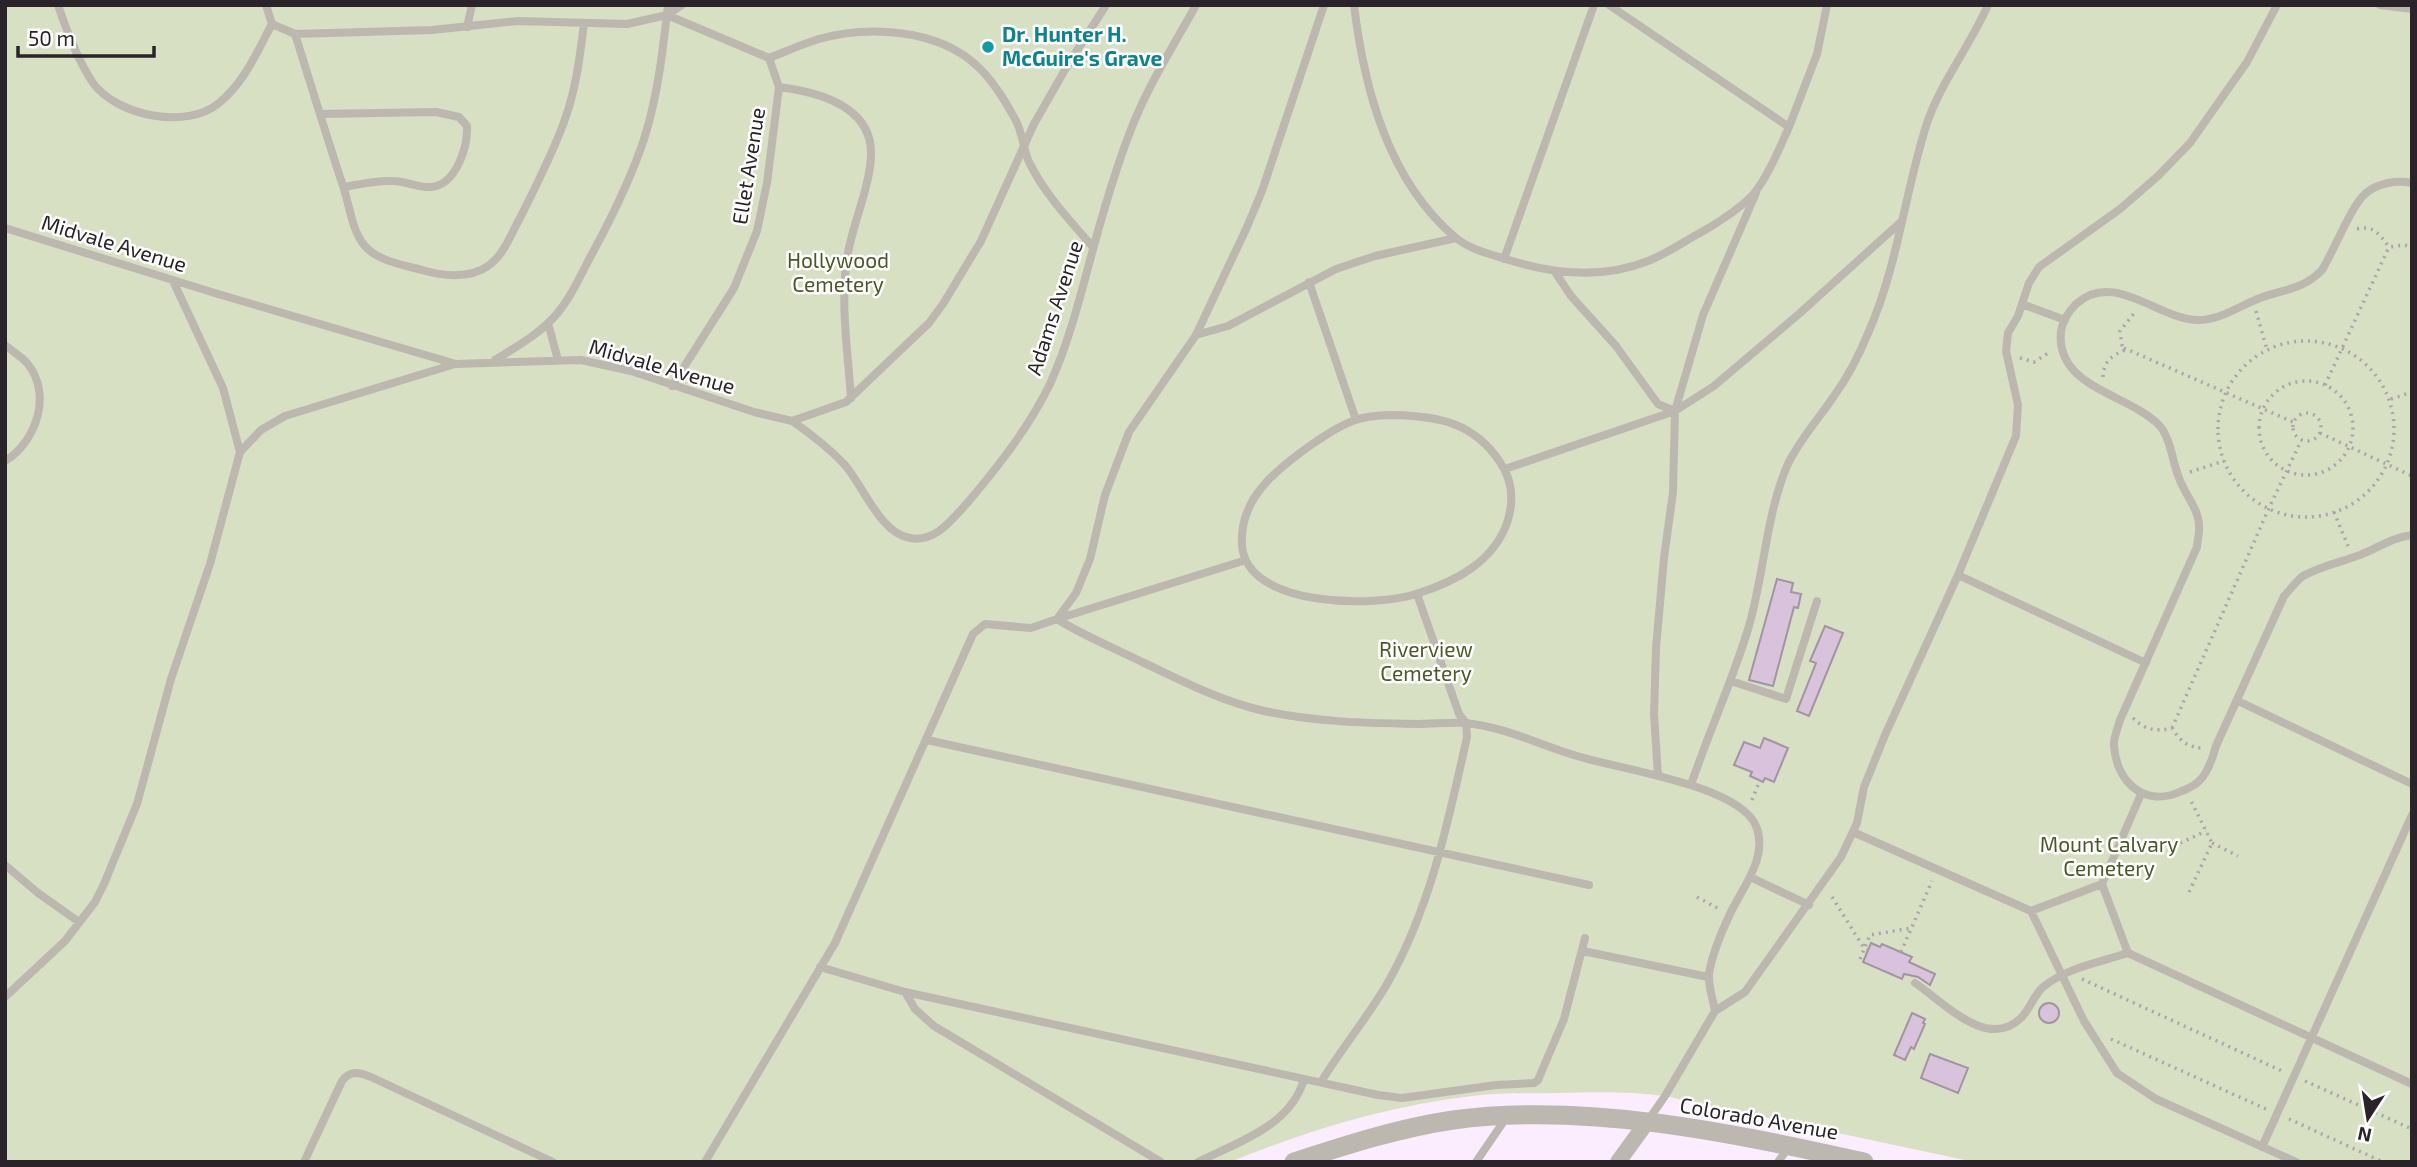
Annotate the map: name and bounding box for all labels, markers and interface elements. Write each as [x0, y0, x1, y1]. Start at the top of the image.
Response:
scale bar [18, 14, 154, 58]
place label: Dr. Hunter H. McGuire's Grave [1002, 21, 1162, 70]
text: 50 m [28, 25, 75, 50]
marker: Dr. Hunter H. McGuire's Grave [980, 39, 996, 55]
street label: Ellet Avenue [726, 106, 769, 226]
street label: Midvale Avenue [39, 209, 190, 276]
street label: Adams Avenue [1020, 237, 1087, 378]
park label: Hollywood Cemetery [787, 247, 889, 296]
street label: Midvale Avenue [587, 333, 738, 398]
park label: Riverview Cemetery [1379, 636, 1473, 685]
park label: Mount Calvary Cemetery [2040, 831, 2178, 880]
north arrow [2333, 1083, 2403, 1153]
street label: Colorado Avenue [1678, 1091, 1840, 1144]
text: N [2355, 1122, 2373, 1148]

